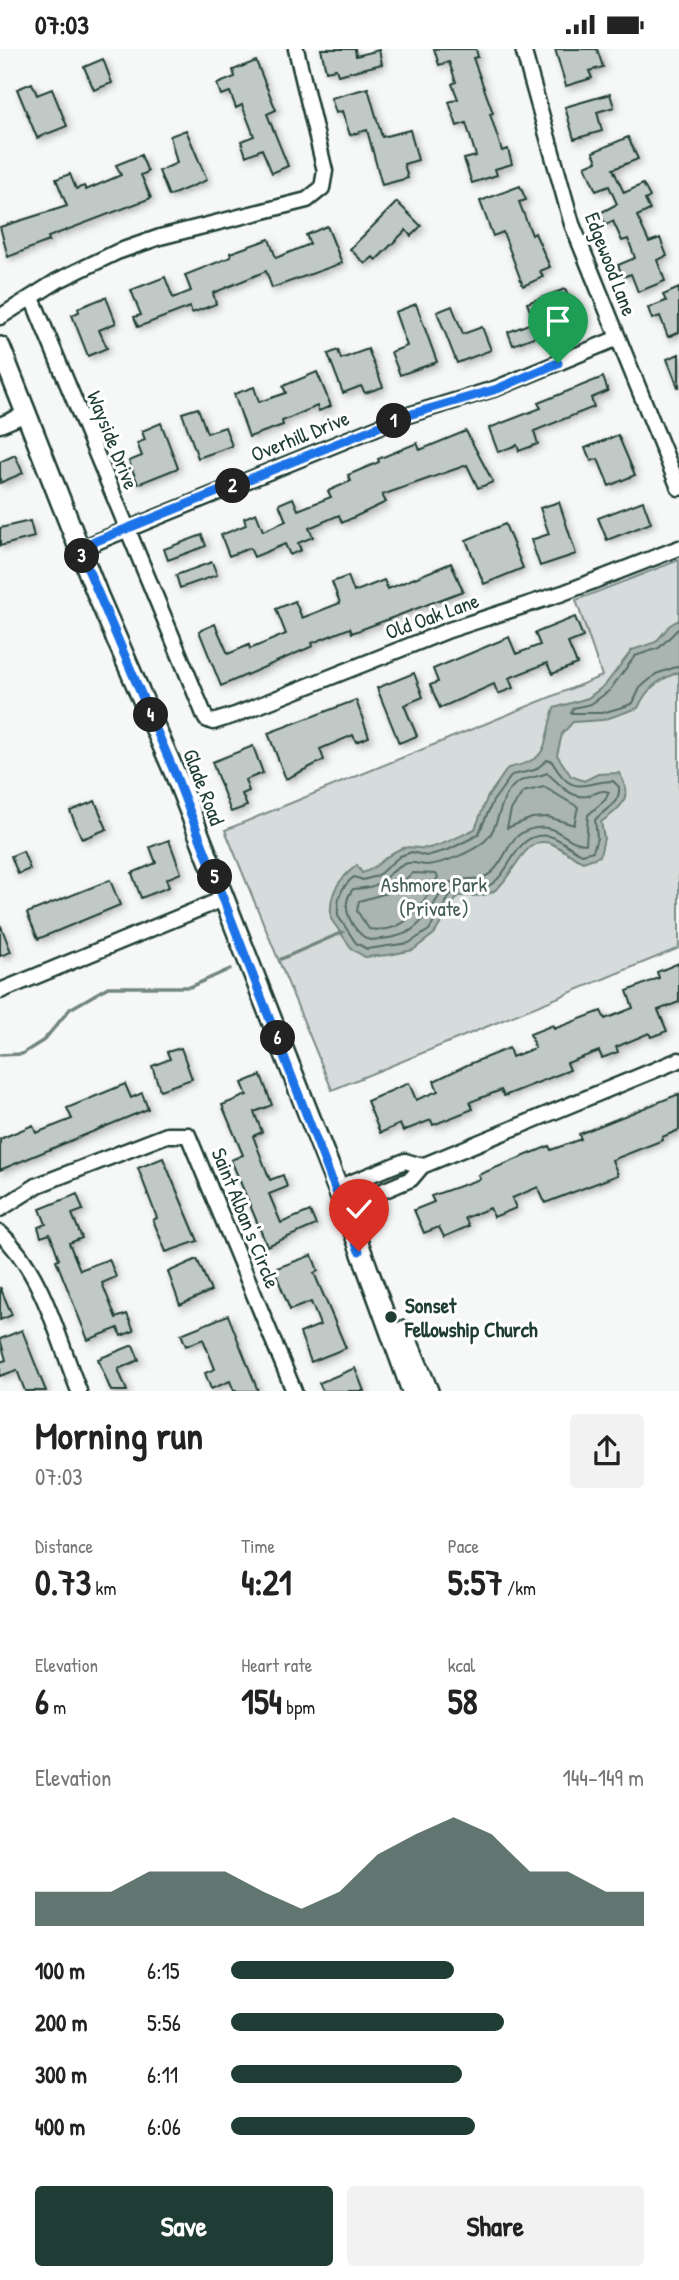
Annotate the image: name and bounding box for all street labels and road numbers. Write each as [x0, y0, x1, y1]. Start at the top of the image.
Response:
street label: Edgewood Lane [578, 208, 644, 320]
street label: Wayside Drive [80, 386, 146, 494]
street label: Overhill Drive [247, 403, 353, 469]
street label: Old Oak Lane [381, 586, 483, 646]
street label: Glade Road [176, 745, 232, 829]
street label: Saint Alban's Circle [205, 1143, 287, 1293]

